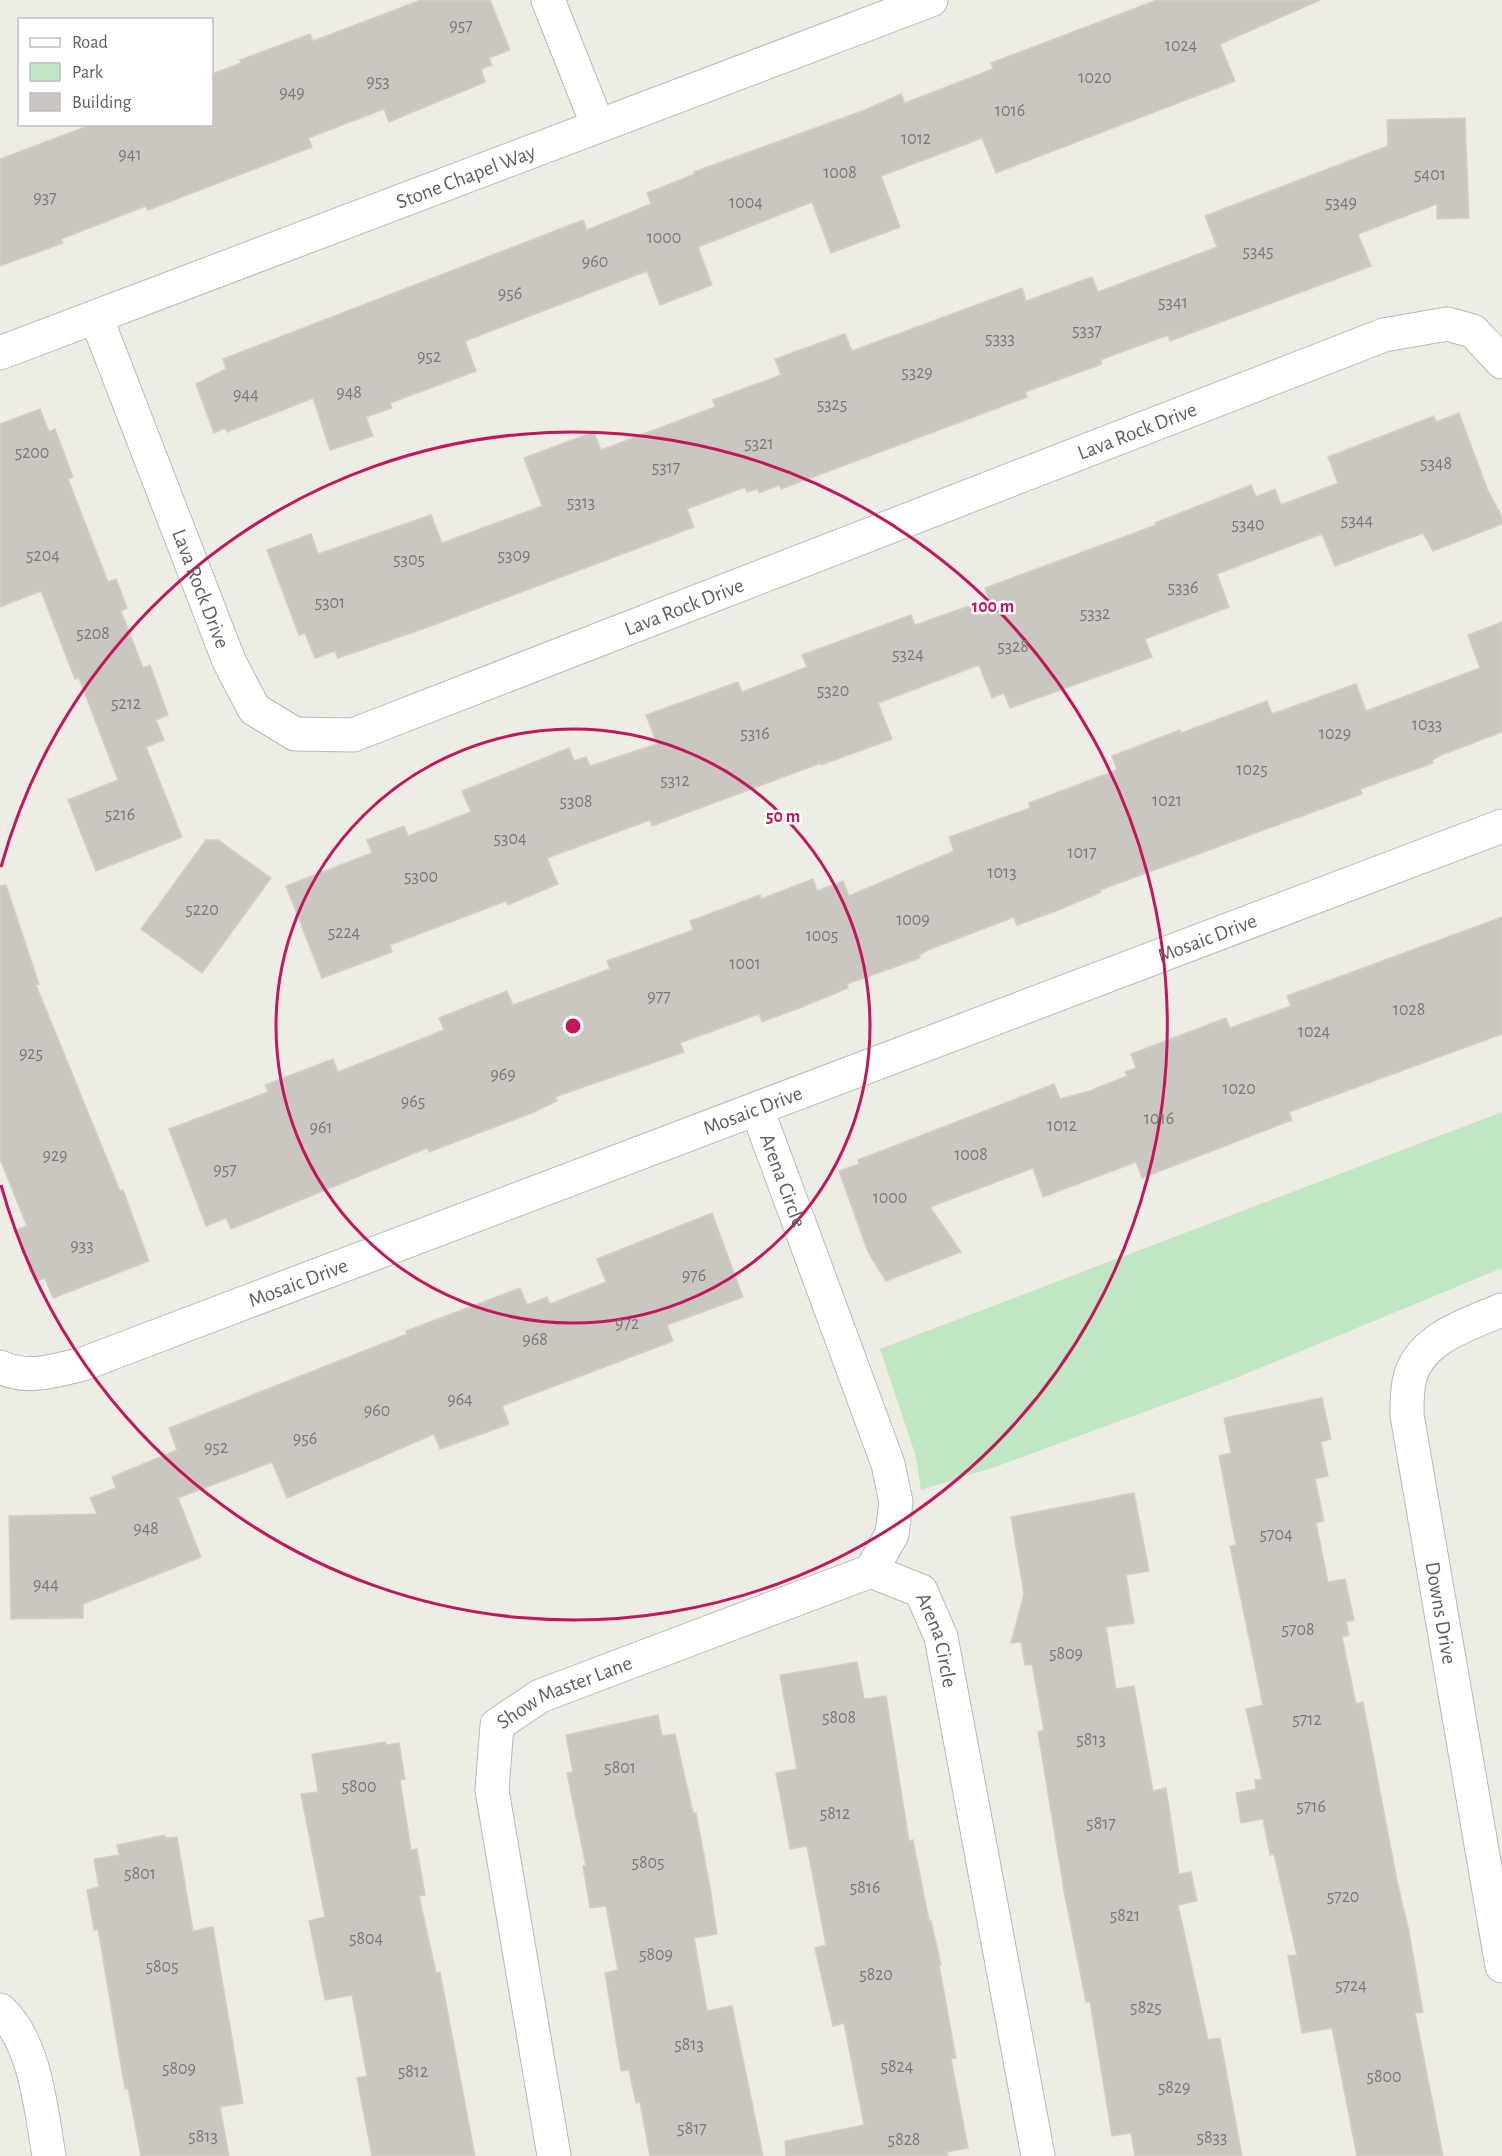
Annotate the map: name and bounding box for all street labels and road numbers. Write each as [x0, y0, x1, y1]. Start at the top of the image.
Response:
street label: Stone Chapel Way [393, 141, 538, 213]
street label: Lava Rock Drive [1075, 399, 1200, 464]
street label: Lava Rock Drive [168, 526, 233, 651]
street label: Lava Rock Drive [622, 574, 747, 640]
street label: Mosaic Drive [1155, 910, 1260, 967]
street label: Mosaic Drive [700, 1082, 805, 1139]
street label: Arena Circle [756, 1131, 810, 1230]
street label: Mosaic Drive [246, 1255, 351, 1311]
street label: Downs Drive [1421, 1560, 1460, 1666]
street label: Arena Circle [912, 1590, 960, 1689]
street label: Show Master Lane [493, 1652, 635, 1733]

